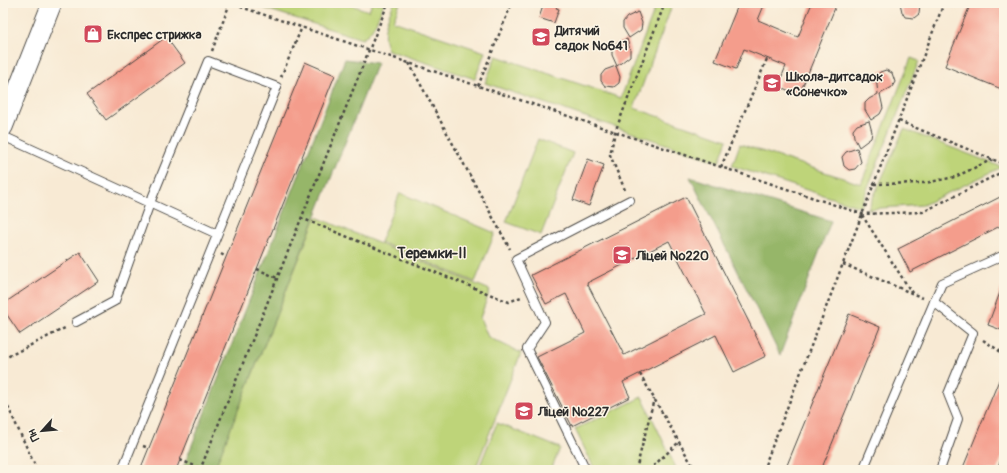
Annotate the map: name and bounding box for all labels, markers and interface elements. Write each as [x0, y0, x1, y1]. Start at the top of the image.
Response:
shop icon: Експрес стрижка [82, 23, 104, 45]
place label: Дитячий садок №641 [554, 23, 628, 54]
school or university icon: Дитячий садок №641 [530, 26, 552, 48]
place label: Експрес стрижка [107, 27, 202, 43]
place label: Школа-дитсадок «Сонечко» [785, 69, 883, 100]
school or university icon: Школа-дитсадок «Сонечко» [761, 72, 783, 94]
district label: Теремки-ІІ [396, 244, 467, 263]
school or university icon: Ліцей №220 [611, 244, 633, 266]
place label: Ліцей №220 [635, 248, 709, 264]
school or university icon: Ліцей №227 [513, 400, 535, 422]
place label: Ліцей №227 [537, 404, 609, 420]
north arrow [22, 411, 62, 451]
text: Пн [25, 427, 42, 444]

